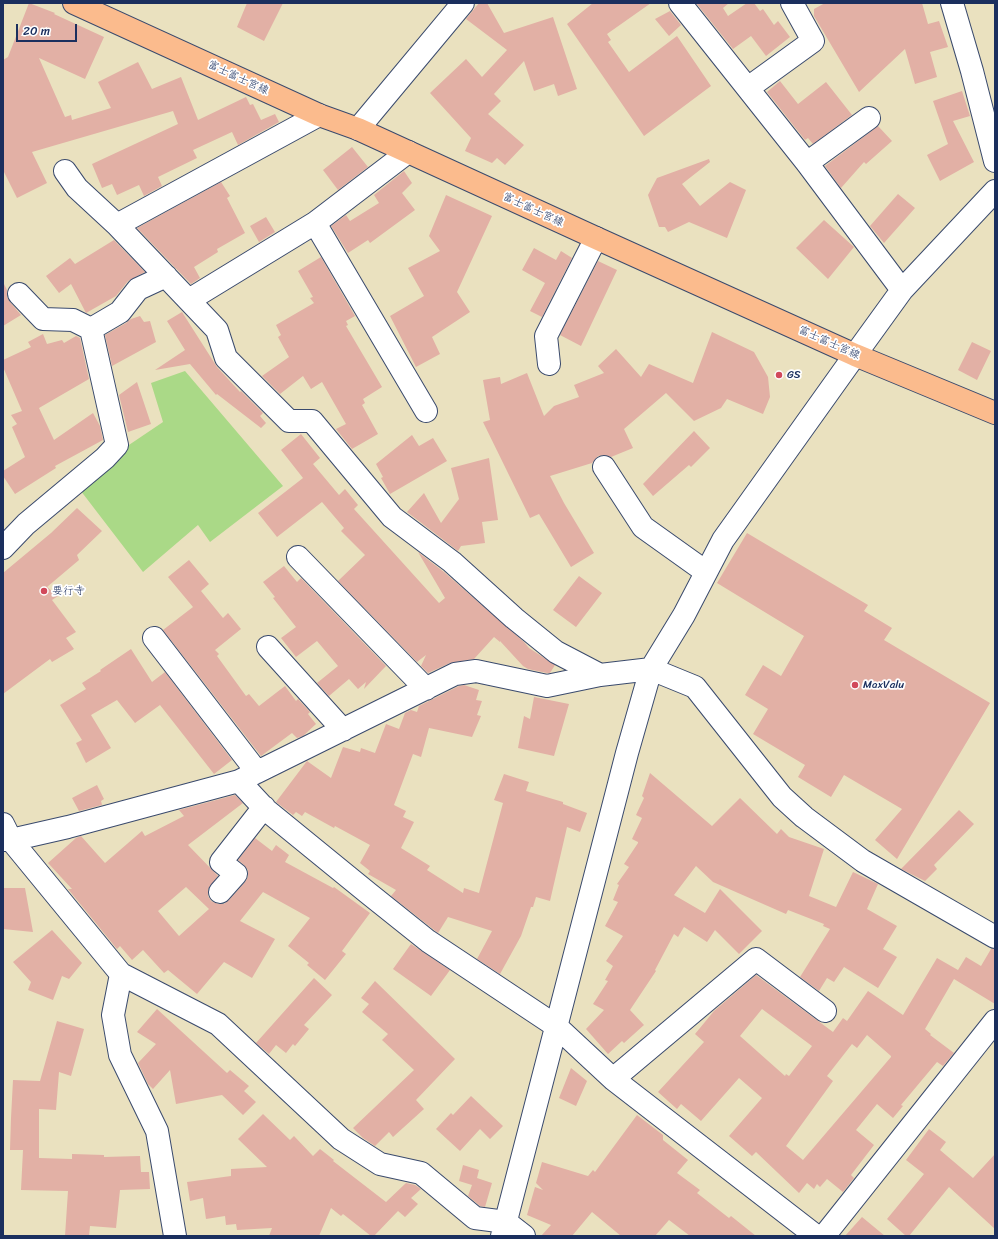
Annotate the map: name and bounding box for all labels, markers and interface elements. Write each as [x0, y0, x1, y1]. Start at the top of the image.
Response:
scale bar [18, 16, 79, 42]
text: 20 m [23, 20, 50, 42]
street label: 富士富士宮線 [205, 58, 271, 98]
street label: 富士富士宮線 [500, 190, 566, 230]
street label: 富士富士宮線 [796, 324, 862, 362]
place label: GS [787, 368, 801, 382]
marker: GS [774, 370, 784, 380]
place label: 要行寺 [52, 584, 85, 598]
marker: 要行寺 [39, 586, 49, 596]
place label: MaxValu [863, 678, 904, 692]
marker: MaxValu [850, 680, 860, 690]

